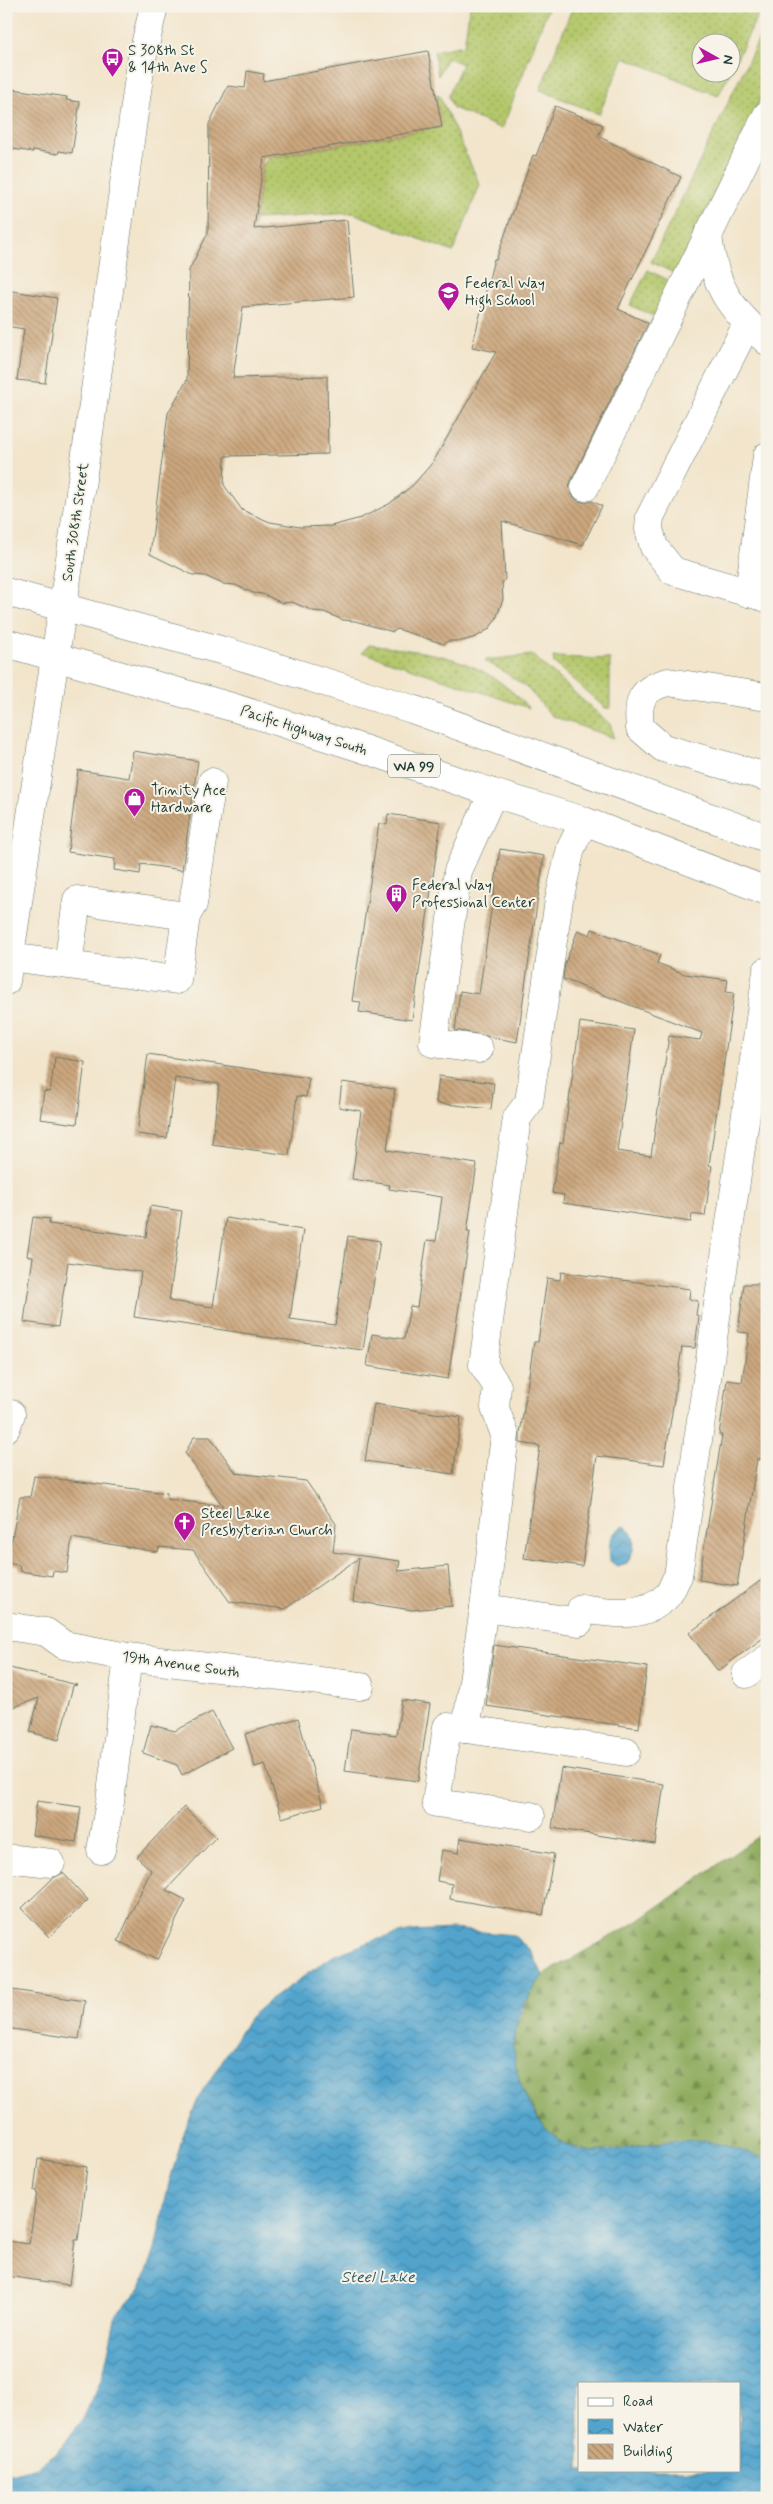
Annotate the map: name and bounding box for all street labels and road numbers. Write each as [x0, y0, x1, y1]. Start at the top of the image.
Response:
street label: South 308th Street [58, 461, 94, 583]
street label: Pacific Highway South [237, 701, 370, 762]
road number: WA 99 [388, 754, 440, 778]
street label: 19th Avenue South [121, 1647, 241, 1683]

